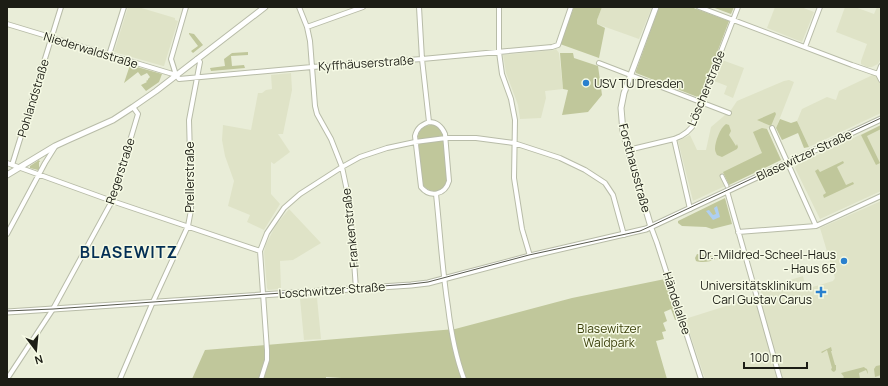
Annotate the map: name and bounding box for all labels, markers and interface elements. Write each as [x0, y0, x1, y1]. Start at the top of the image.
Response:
street label: Niederwaldstraße [42, 28, 140, 72]
street label: Löscherstraße [683, 48, 729, 128]
street label: Kyffhäuserstraße [317, 51, 415, 75]
street label: Pohlandstraße [13, 57, 53, 139]
place label: USV TU Dresden [594, 75, 684, 92]
marker: USV TU Dresden [581, 78, 591, 88]
street label: Forsthausstraße [615, 122, 655, 214]
street label: Blasewitzer Straße [754, 125, 854, 185]
street label: Regerstraße [101, 136, 139, 206]
street label: Prellerstraße [181, 141, 198, 213]
street label: Frankenstraße [337, 187, 363, 269]
district label: BLASEWITZ [80, 241, 178, 263]
place label: Dr.-Mildred-Scheel-Haus - Haus 65 [699, 246, 836, 277]
marker: Dr.-Mildred-Scheel-Haus - Haus 65 [839, 256, 849, 266]
street label: Händelallee [659, 269, 695, 337]
place label: Universitätsklinikum Carl Gustav Carus [700, 277, 812, 308]
street label: Loschwitzer Straße [278, 278, 386, 302]
marker: Universitätsklinikum Carl Gustav Carus [815, 286, 827, 298]
park label: Blasewitzer Waldpark [577, 320, 642, 351]
north arrow [16, 330, 56, 370]
scale bar [744, 344, 807, 370]
text: 100 m [750, 349, 782, 366]
text: N [33, 352, 45, 368]

